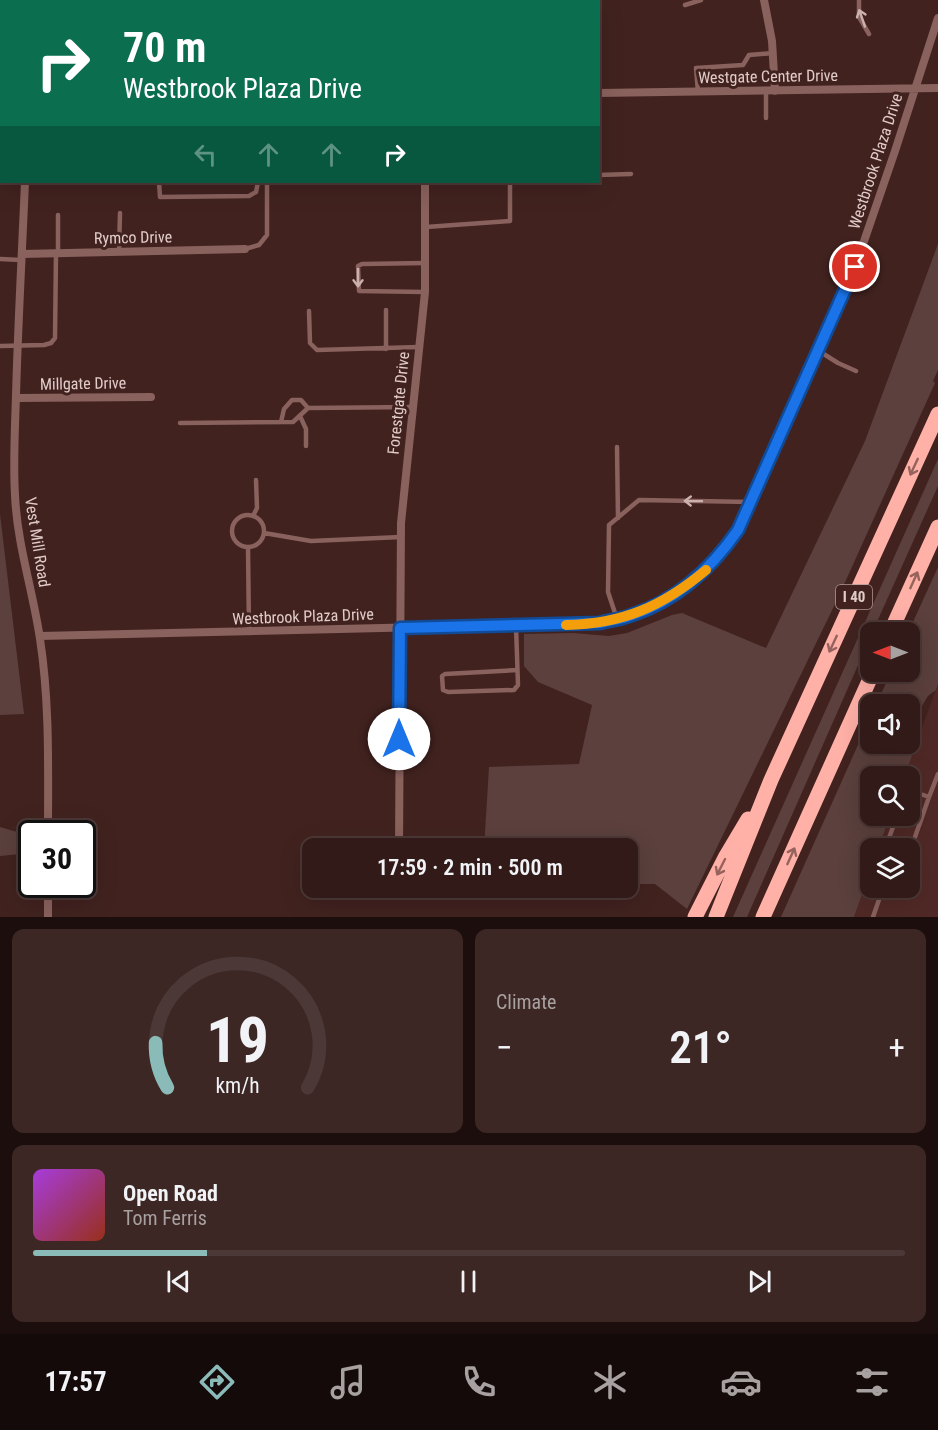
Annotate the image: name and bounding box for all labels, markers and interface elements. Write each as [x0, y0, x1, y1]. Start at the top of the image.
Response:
one-way arrow [856, 8, 867, 27]
text: 70 m [123, 23, 206, 72]
icon: right [24, 24, 102, 102]
street label: Westgate Center Drive [698, 66, 838, 87]
text: Westbrook Plaza Drive [123, 73, 362, 105]
street label: Westbrook Plaza Drive [845, 91, 906, 231]
icon: left [189, 138, 222, 171]
icon: ahead [252, 138, 285, 171]
icon: ahead [315, 138, 348, 171]
icon: right [378, 138, 411, 171]
street label: Rymco Drive [94, 227, 172, 248]
pin [829, 241, 880, 292]
icon: arrive [838, 250, 871, 283]
one-way arrow [352, 267, 364, 287]
street label: Forestgate Drive [384, 351, 413, 455]
street label: Millgate Drive [40, 373, 126, 394]
one-way arrow [907, 458, 918, 476]
one-way arrow [684, 495, 704, 507]
street label: Vest Mill Road [21, 496, 54, 588]
one-way arrow [909, 571, 920, 589]
road number: I 40 [836, 585, 872, 609]
street label: Westbrook Plaza Drive [232, 605, 374, 628]
north arrow [860, 622, 920, 682]
map controls [860, 622, 920, 898]
one-way arrow [826, 635, 838, 653]
button: sound [860, 694, 920, 754]
position arrow [367, 707, 431, 771]
button: search [860, 766, 920, 826]
speed limit sign: 30 [18, 820, 96, 898]
button: layers [860, 838, 920, 898]
one-way arrow [785, 847, 797, 865]
text: 17:59 · 2 min · 500 m [377, 855, 563, 880]
one-way arrow [714, 858, 726, 876]
text: Climate [496, 990, 556, 1014]
text: 19 [206, 1004, 269, 1077]
text: 21° [669, 1021, 732, 1074]
text: − [496, 1028, 513, 1067]
text: + [889, 1028, 905, 1067]
text: km/h [215, 1073, 260, 1098]
text: Open Road [123, 1181, 218, 1206]
text: Tom Ferris [123, 1206, 207, 1230]
icon: previous [162, 1265, 195, 1298]
icon: pause [452, 1265, 485, 1298]
icon: next [743, 1265, 776, 1298]
icon: directions [196, 1361, 238, 1403]
icon: music [327, 1361, 369, 1403]
icon: phone [458, 1361, 500, 1403]
icon: climate [589, 1361, 631, 1403]
icon: car [720, 1361, 762, 1403]
icon: filters [851, 1361, 893, 1403]
text: 17:57 [45, 1366, 107, 1398]

